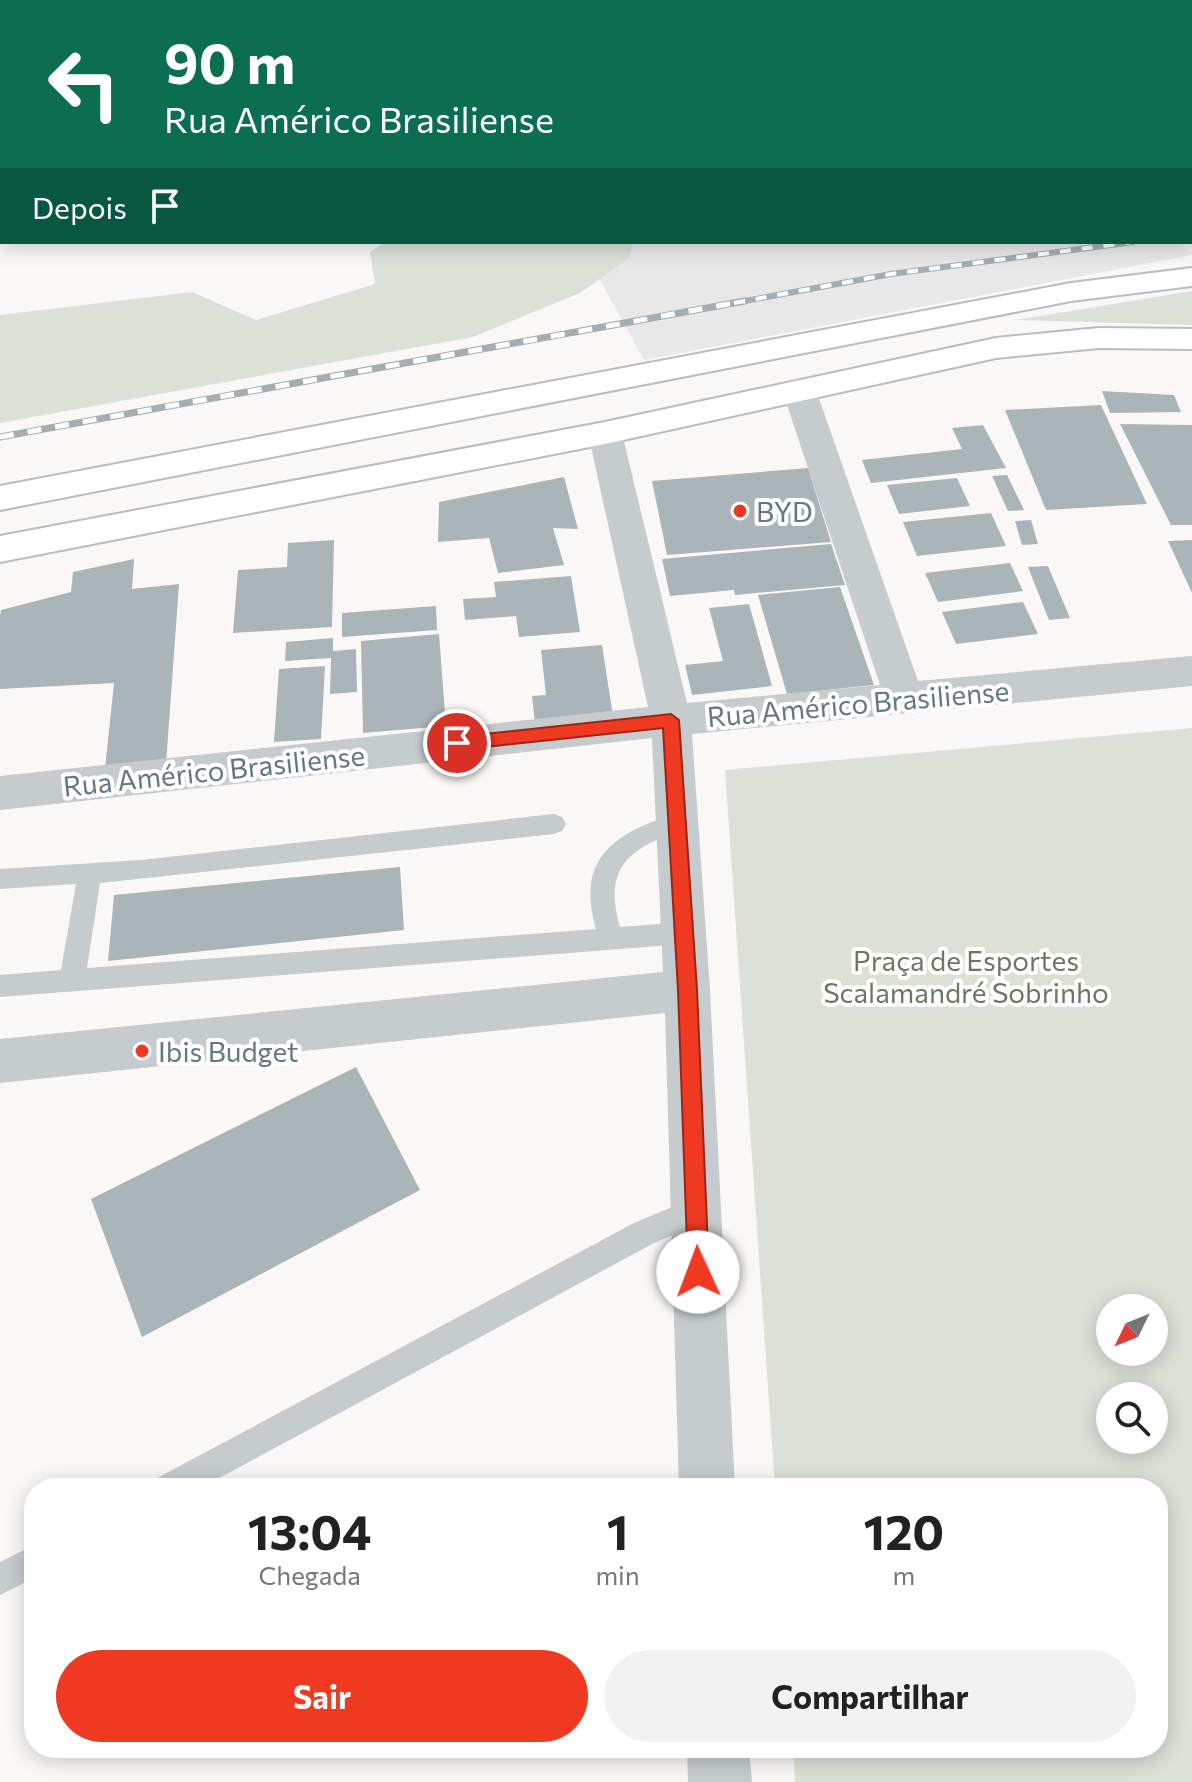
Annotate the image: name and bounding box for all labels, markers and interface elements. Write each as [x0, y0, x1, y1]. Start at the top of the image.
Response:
text: 90 m [164, 27, 295, 96]
icon: left [32, 32, 136, 136]
text: Rua Américo Brasiliense [164, 96, 554, 140]
icon: arrive [143, 184, 187, 228]
text: Depois [32, 188, 127, 225]
place label: BYD [756, 494, 813, 528]
marker: BYD [731, 502, 749, 520]
street label: Rua Américo Brasiliense [705, 673, 1011, 733]
pin [423, 709, 491, 777]
icon: arrive [435, 721, 479, 765]
street label: Rua Américo Brasiliense [61, 737, 367, 803]
park label: Praça de Esportes Scalamandré Sobrinho [823, 943, 1109, 1009]
place label: Ibis Budget [158, 1034, 299, 1068]
marker: Ibis Budget [133, 1042, 151, 1060]
position arrow [656, 1230, 740, 1314]
north arrow [1096, 1294, 1168, 1366]
map controls [1096, 1294, 1168, 1454]
button: search [1096, 1382, 1168, 1454]
text: 13:04 [248, 1501, 372, 1560]
text: 1 [607, 1501, 628, 1560]
text: 120 [863, 1501, 944, 1560]
text: Chegada [258, 1559, 361, 1590]
text: min [595, 1559, 640, 1590]
text: m [892, 1559, 915, 1590]
button: Sair [56, 1650, 588, 1742]
button: Compartilhar [604, 1650, 1136, 1742]

